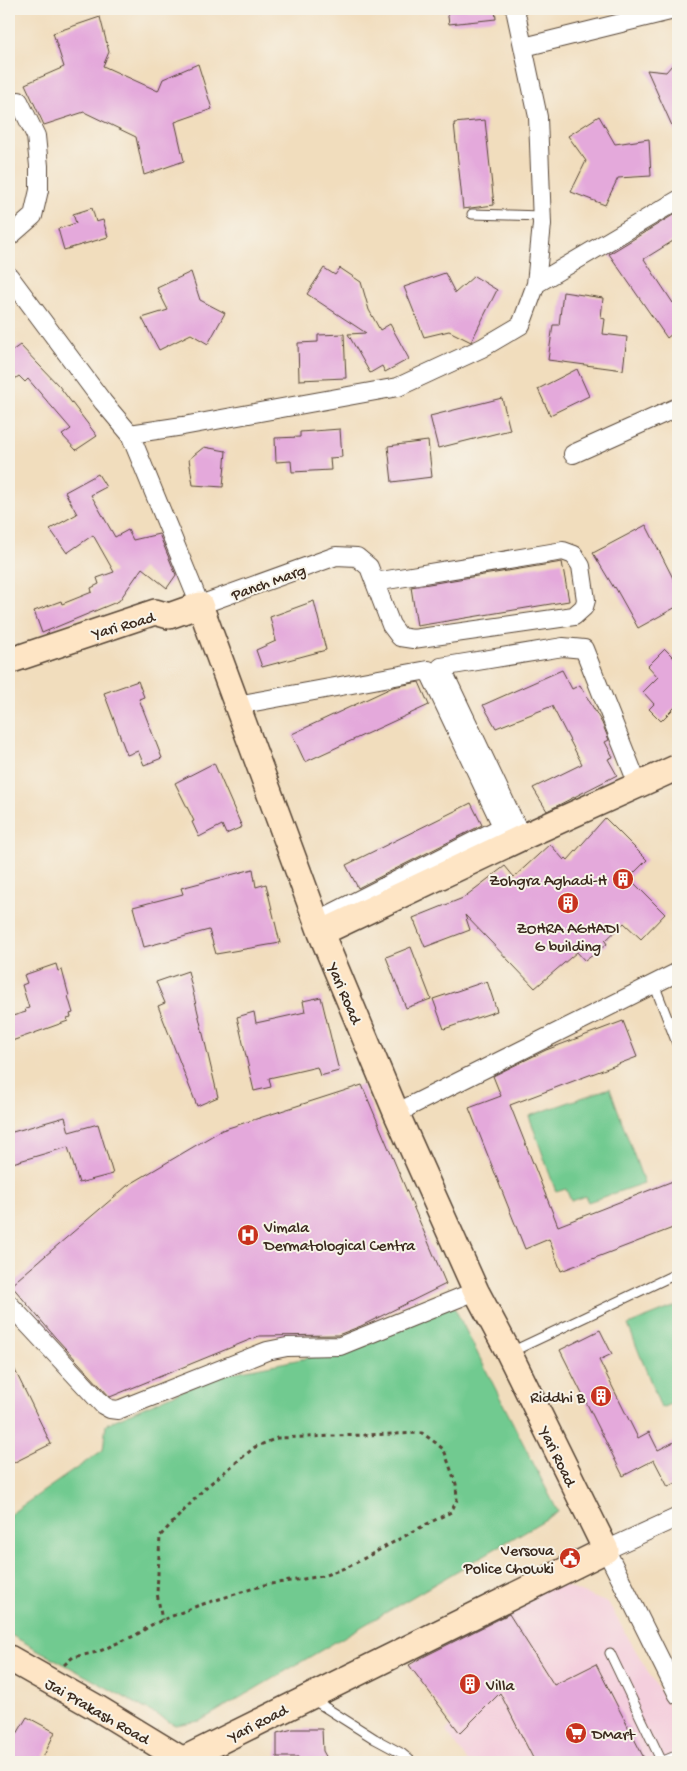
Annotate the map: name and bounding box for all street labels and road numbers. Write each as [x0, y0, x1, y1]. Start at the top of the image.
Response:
street label: Panch Marg [228, 562, 309, 607]
street label: Yari Road [89, 609, 159, 646]
street label: Yari Road [321, 959, 365, 1029]
street label: Yari Road [532, 1423, 579, 1492]
street label: Jai Prakash Road [41, 1675, 153, 1751]
street label: Yari Road [224, 1701, 293, 1749]

